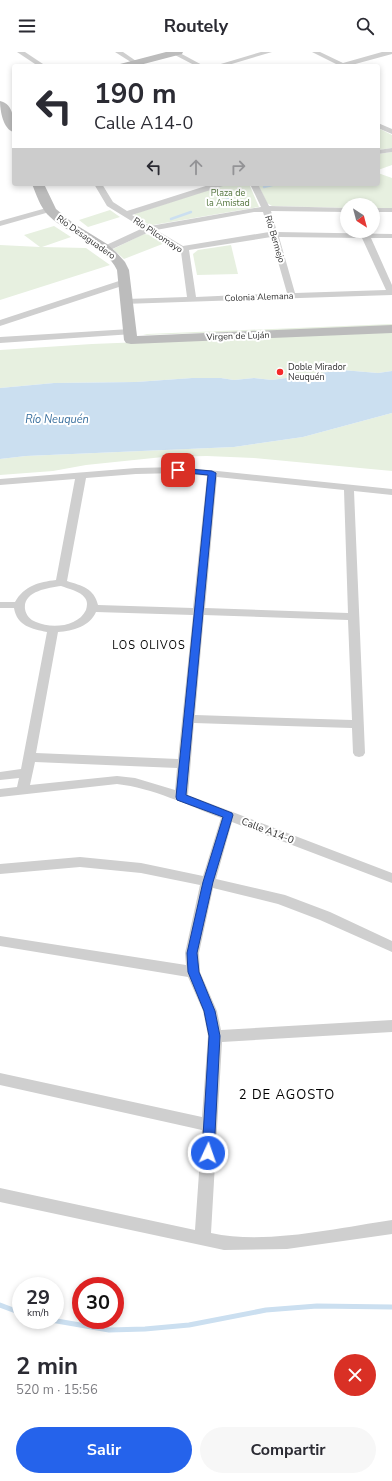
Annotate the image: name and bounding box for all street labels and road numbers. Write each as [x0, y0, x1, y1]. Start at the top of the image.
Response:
street label: Río Desaguadero [54, 212, 118, 262]
street label: Río Pilcomayo [131, 214, 185, 256]
street label: Río Bermejo [262, 214, 288, 264]
street label: Colonia Alemana [224, 290, 294, 304]
street label: Virgen de Luján [205, 329, 270, 343]
street label: Calle A14-0 [239, 815, 296, 847]

